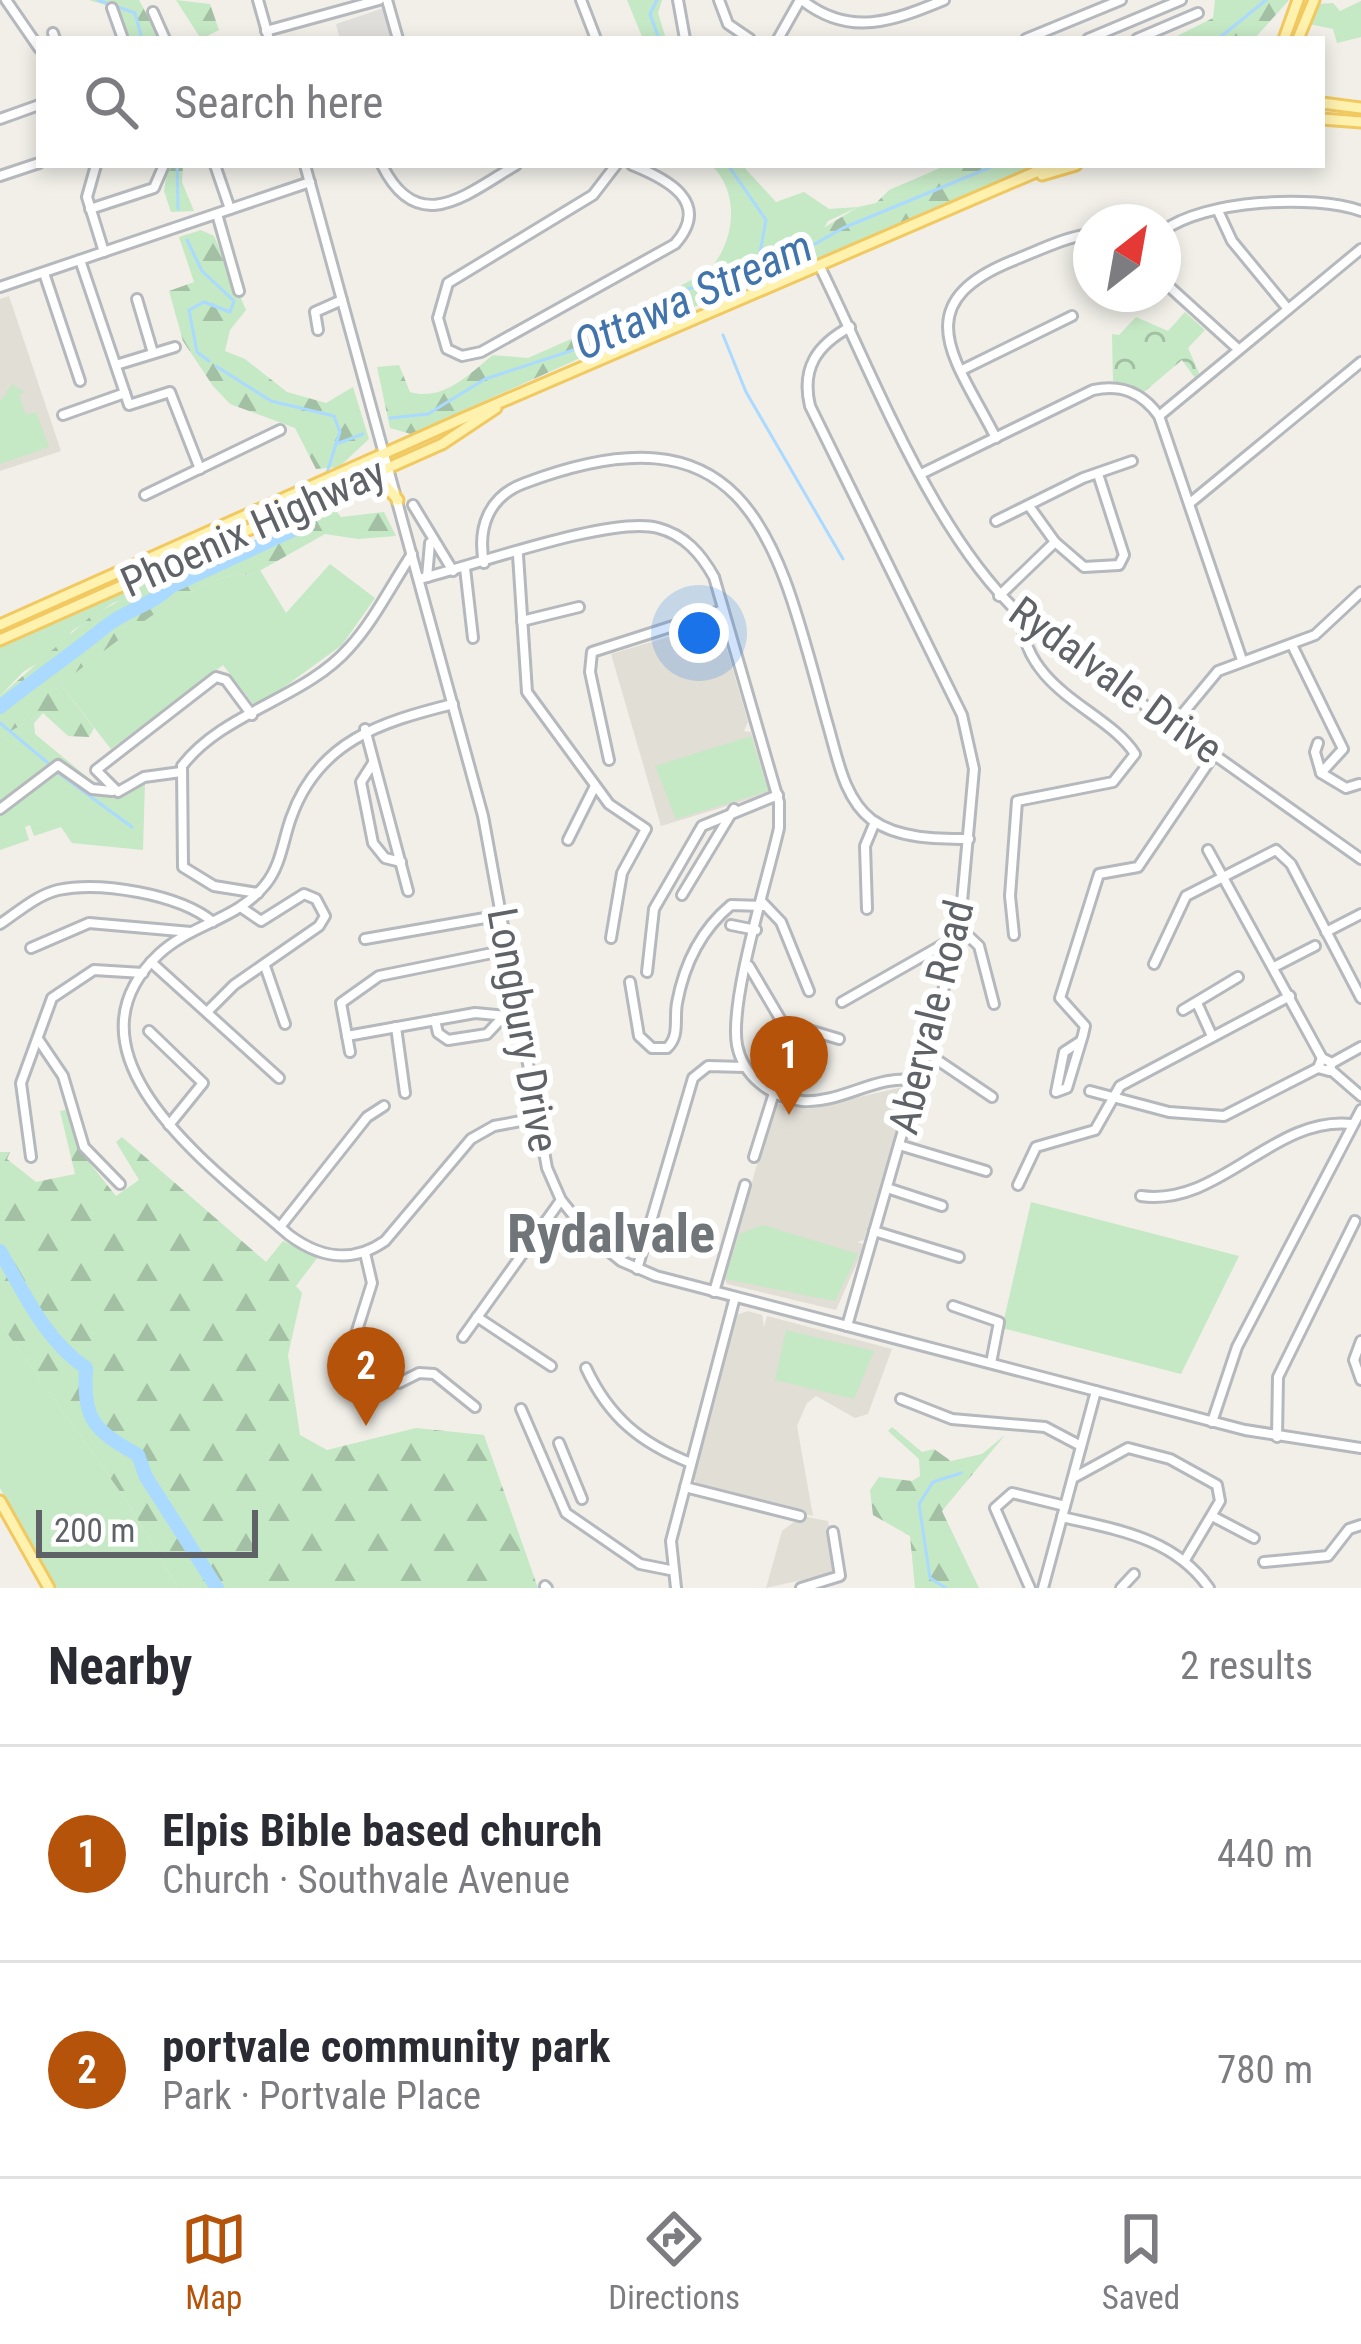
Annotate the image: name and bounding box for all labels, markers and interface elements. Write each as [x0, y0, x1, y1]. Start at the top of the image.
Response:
search box [36, 36, 1325, 168]
icon: search [78, 69, 144, 135]
text: Search here [174, 76, 383, 129]
north arrow [1073, 204, 1181, 312]
water label: Ottawa Stream [566, 219, 820, 371]
street label: Phoenix Highway [113, 447, 393, 607]
street label: Rydalvale Drive [1000, 587, 1232, 773]
your location [669, 603, 729, 663]
street label: Abervale Road [878, 895, 984, 1139]
street label: Longbury Drive [477, 904, 569, 1156]
pin: 1 [750, 1016, 828, 1115]
district label: Rydalvale [507, 1202, 715, 1265]
pin: 2 [327, 1327, 405, 1426]
scale bar [36, 1504, 258, 1557]
text: 200 m [54, 1511, 135, 1550]
text: Nearby [48, 1637, 192, 1696]
text: 2 results [1180, 1643, 1313, 1689]
text: Elpis Bible based church [162, 1804, 602, 1857]
text: 1 [77, 1831, 97, 1877]
text: 440 m [1217, 1831, 1313, 1877]
text: Church · Southvale Avenue [162, 1857, 570, 1903]
text: portvale community park [162, 2020, 610, 2073]
text: 2 [77, 2047, 97, 2093]
text: 780 m [1217, 2047, 1313, 2093]
text: Park · Portvale Place [162, 2073, 481, 2119]
tab: Map [181, 2206, 247, 2317]
tab: Directions [608, 2206, 740, 2317]
tab: Saved [1102, 2206, 1180, 2317]

